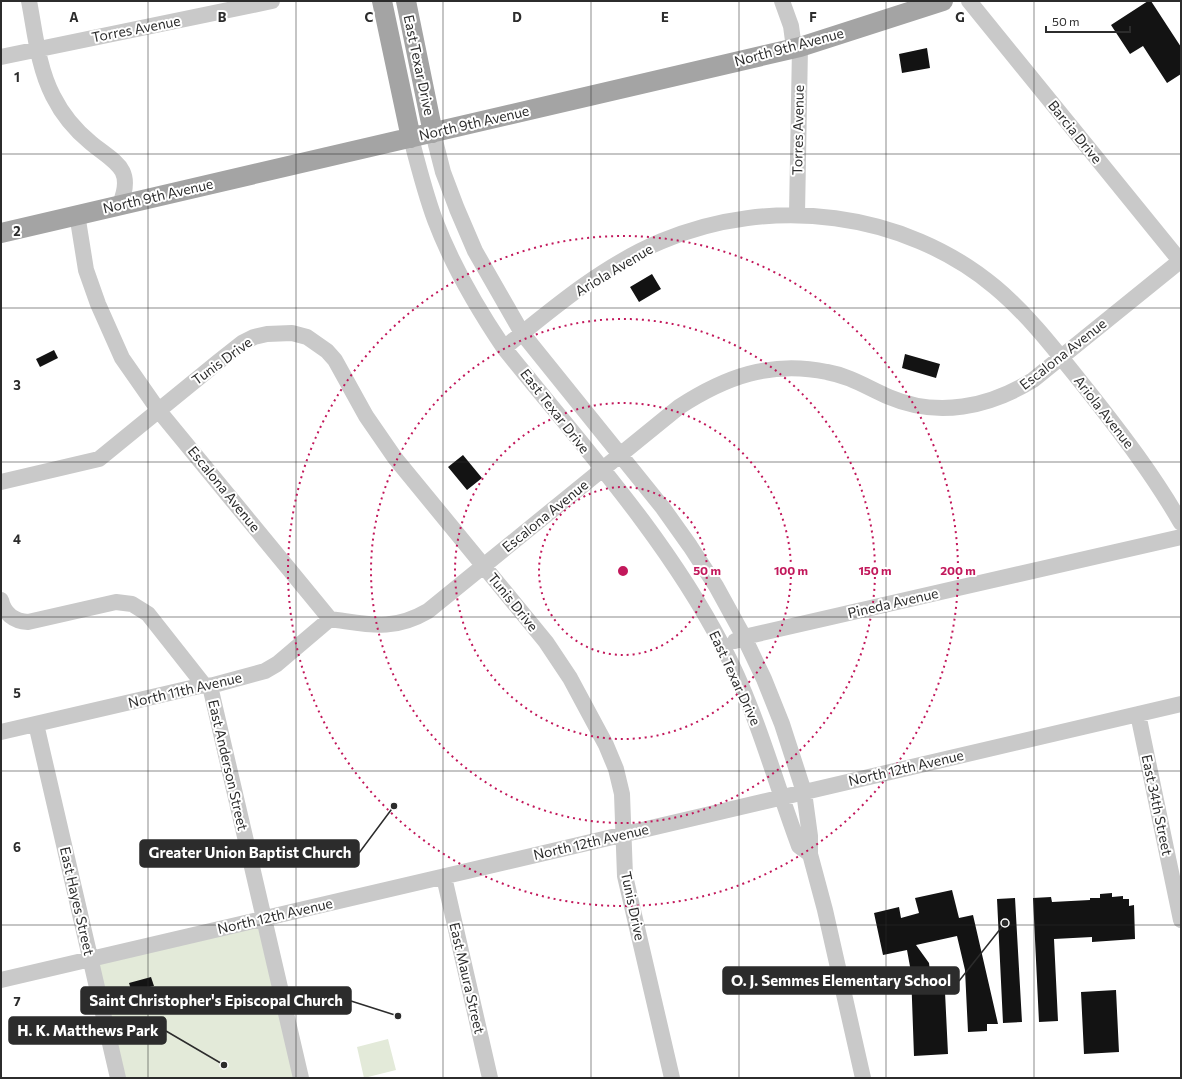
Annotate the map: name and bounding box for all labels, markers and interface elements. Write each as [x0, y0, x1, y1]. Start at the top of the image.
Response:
scale bar [1046, 8, 1130, 34]
text: A [69, 9, 79, 25]
text: B [218, 9, 227, 25]
text: C [365, 9, 374, 25]
text: D [512, 9, 522, 25]
text: E [661, 9, 669, 25]
text: F [809, 9, 817, 25]
text: G [955, 9, 965, 25]
street label: Torres Avenue [90, 12, 182, 45]
street label: East Texar Drive [401, 13, 438, 117]
text: 50 m [1052, 14, 1080, 28]
street label: North 9th Avenue [732, 24, 845, 69]
text: 1 [14, 69, 20, 85]
street label: Torres Avenue [788, 85, 807, 175]
street label: Barcia Drive [1045, 97, 1106, 167]
street label: North 9th Avenue [417, 102, 531, 143]
street label: North 9th Avenue [101, 175, 215, 216]
text: 2 [13, 223, 21, 239]
street label: Ariola Avenue [572, 240, 656, 299]
street label: Escalona Avenue [1016, 314, 1109, 393]
street label: Tunis Drive [188, 333, 255, 388]
street label: East Texar Drive [517, 365, 594, 456]
street label: Ariola Avenue [1071, 372, 1138, 451]
text: 3 [13, 377, 21, 393]
street label: Escalona Avenue [185, 442, 264, 535]
street label: Escalona Avenue [498, 476, 591, 555]
text: 4 [13, 531, 21, 547]
text: 50 m [693, 563, 721, 577]
text: 100 m [774, 563, 808, 577]
text: 150 m [858, 563, 892, 577]
text: 200 m [940, 563, 976, 577]
centre of rings [616, 564, 630, 578]
street label: Tunis Drive [485, 569, 542, 634]
street label: Pineda Avenue [846, 584, 940, 621]
street label: East Texar Drive [706, 628, 765, 728]
street label: North 11th Avenue [126, 668, 243, 711]
text: 5 [13, 685, 21, 701]
street label: East Anderson Street [205, 698, 252, 832]
street label: North 12th Avenue [847, 746, 965, 789]
street label: East 34th Street [1138, 753, 1177, 857]
street label: North 12th Avenue [532, 820, 650, 863]
text: 6 [13, 839, 21, 855]
callout: Greater Union Baptist Church [140, 840, 359, 867]
text: Greater Union Baptist Church [149, 843, 351, 861]
street label: East Hayes Street [57, 845, 98, 957]
street label: Tunis Drive [618, 870, 649, 942]
street label: North 12th Avenue [216, 894, 334, 937]
street label: East Maura Street [446, 921, 489, 1035]
callout: O. J. Semmes Elementary School [723, 967, 959, 994]
text: O. J. Semmes Elementary School [731, 971, 951, 989]
callout: Saint Christopher's Episcopal Church [81, 987, 351, 1014]
text: Saint Christopher's Episcopal Church [89, 991, 343, 1009]
text: 7 [13, 993, 21, 1009]
callout: H. K. Matthews Park [9, 1017, 166, 1044]
text: H. K. Matthews Park [17, 1021, 159, 1039]

